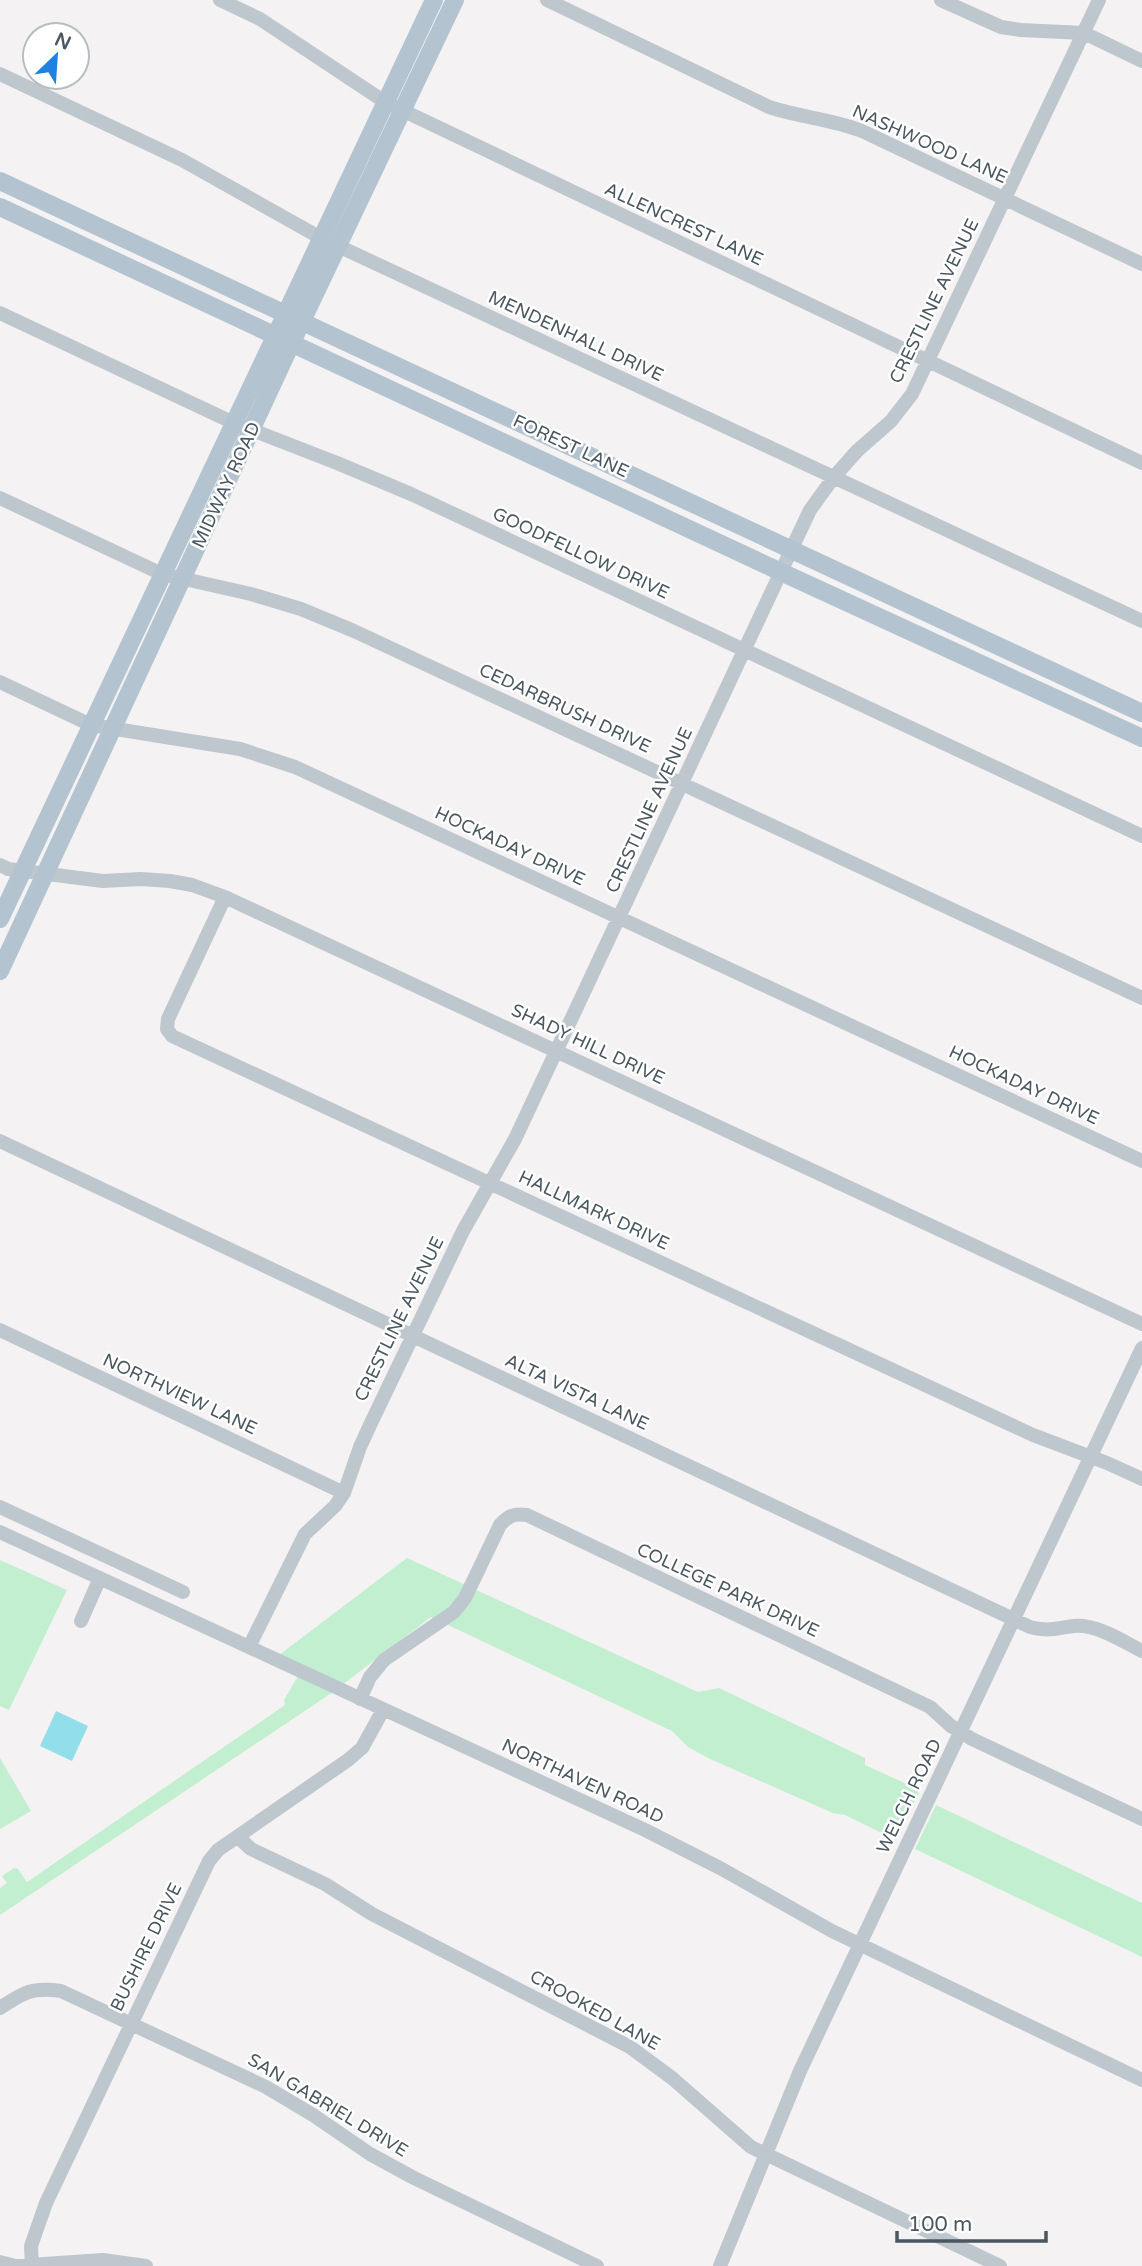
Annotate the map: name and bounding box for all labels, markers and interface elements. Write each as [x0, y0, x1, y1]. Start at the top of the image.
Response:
north arrow [21, 21, 91, 91]
text: N [51, 28, 74, 55]
street label: NASHWOOD LANE [849, 100, 1011, 188]
street label: ALLENCREST LANE [601, 178, 767, 270]
street label: CRESTLINE AVENUE [885, 215, 983, 387]
street label: MENDENHALL DRIVE [485, 286, 667, 386]
street label: FOREST LANE [510, 410, 632, 482]
street label: MIDWAY ROAD [187, 418, 265, 552]
street label: GOODFELLOW DRIVE [489, 502, 673, 604]
street label: CEDARBRUSH DRIVE [476, 658, 654, 758]
street label: CRESTLINE AVENUE [601, 724, 697, 896]
street label: HOCKADAY DRIVE [431, 802, 589, 890]
street label: SHADY HILL DRIVE [508, 999, 668, 1089]
street label: HOCKADAY DRIVE [945, 1041, 1103, 1129]
street label: HALLMARK DRIVE [515, 1165, 673, 1255]
street label: CRESTLINE AVENUE [350, 1233, 448, 1405]
street label: NORTHVIEW LANE [99, 1349, 261, 1439]
street label: ALTA VISTA LANE [502, 1349, 652, 1435]
street label: COLLEGE PARK DRIVE [633, 1538, 823, 1642]
street label: NORTHAVEN ROAD [498, 1734, 668, 1828]
street label: WELCH ROAD [872, 1735, 946, 1857]
street label: BUSHIRE DRIVE [105, 1879, 187, 2015]
street label: CROOKED LANE [526, 1965, 664, 2055]
street label: SAN GABRIEL DRIVE [244, 2048, 412, 2162]
scale bar [897, 2200, 1046, 2244]
text: 100 m [908, 2212, 972, 2237]

